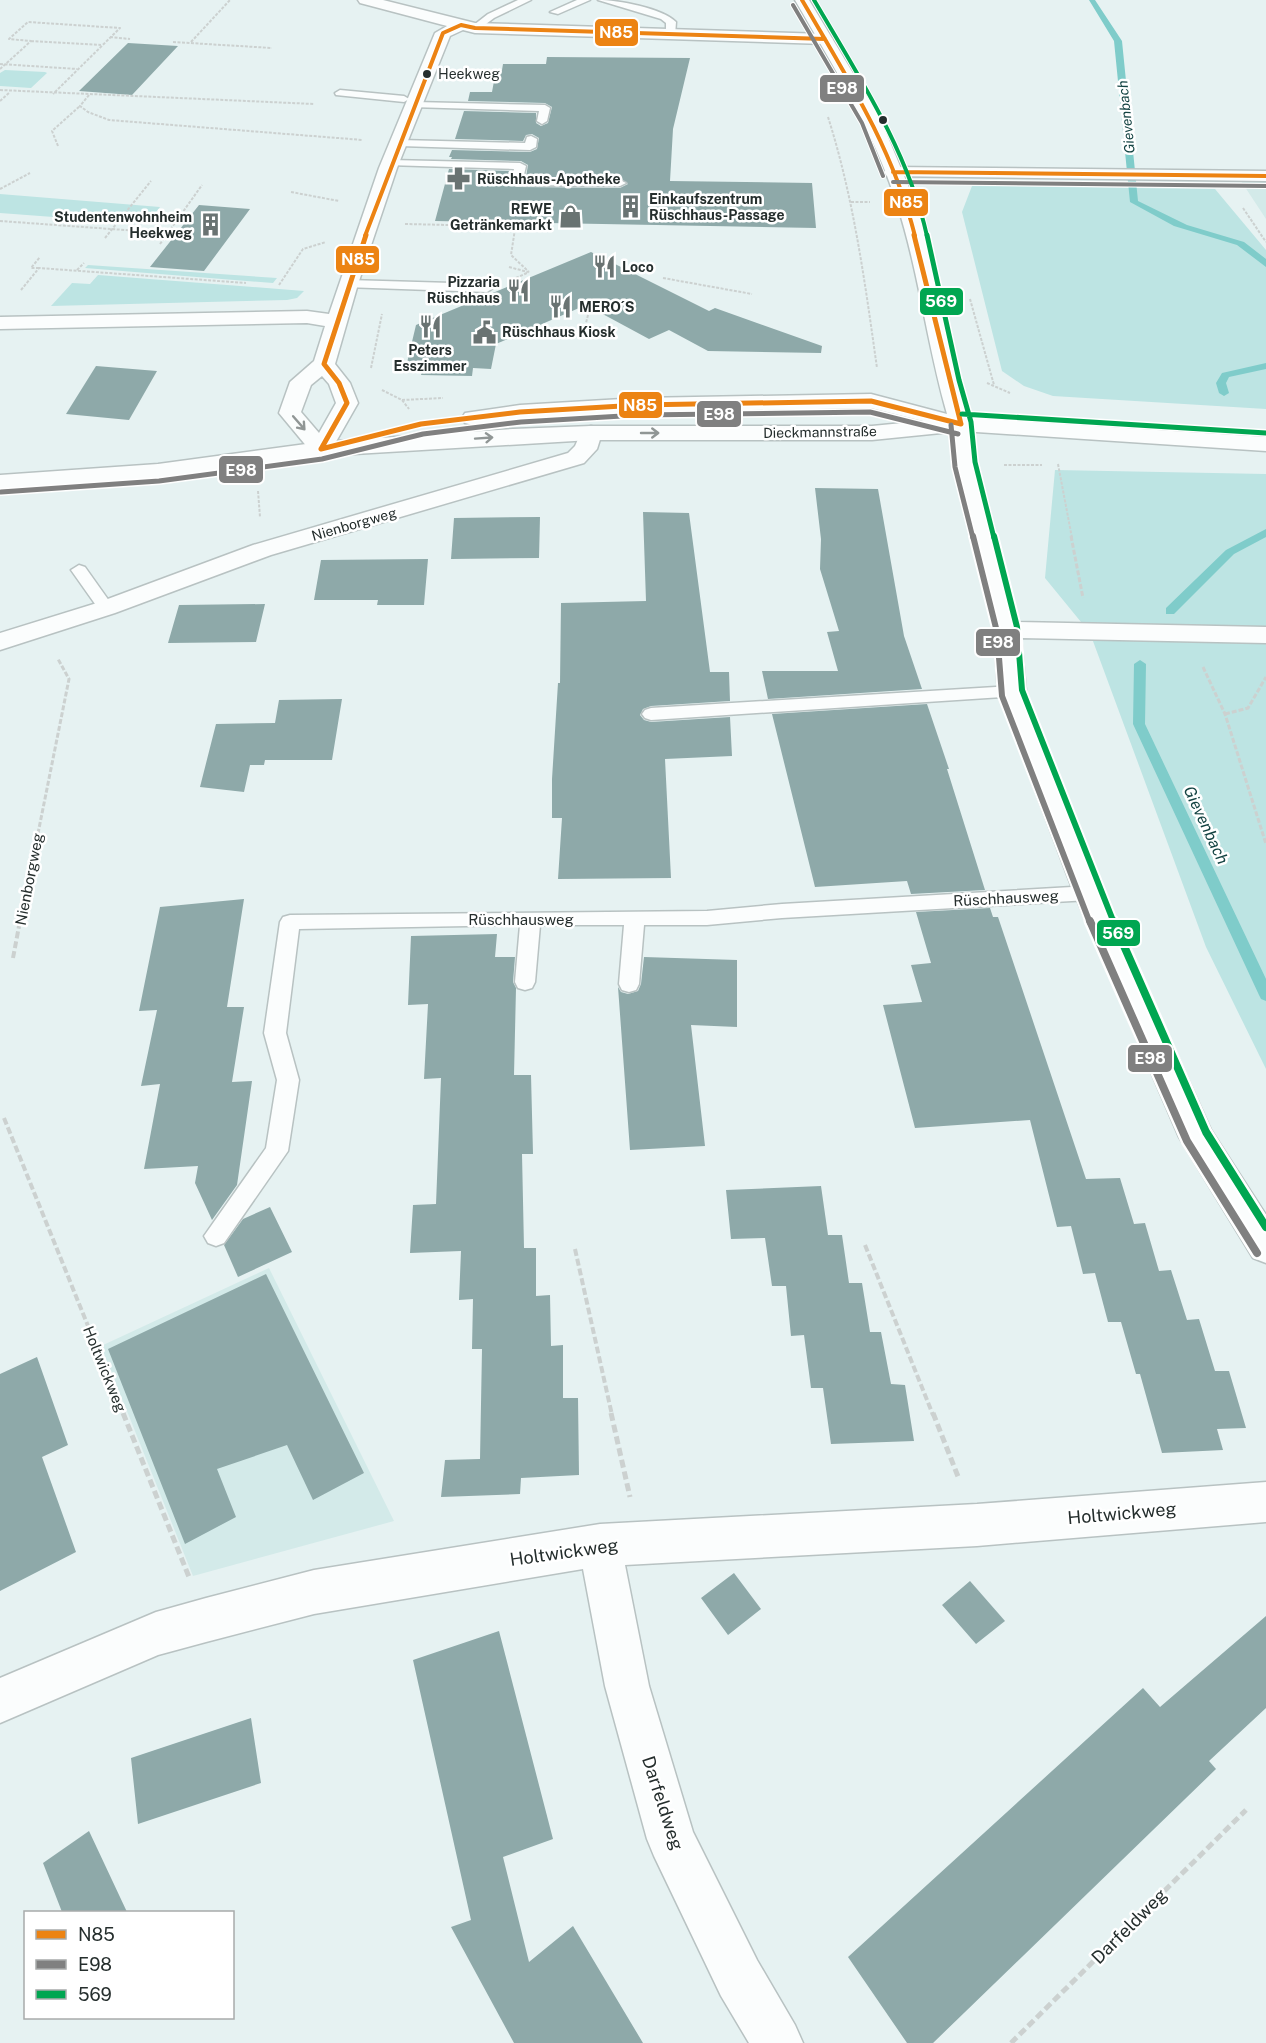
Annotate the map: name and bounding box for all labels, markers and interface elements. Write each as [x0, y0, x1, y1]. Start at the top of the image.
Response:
line badge: N85 [594, 18, 639, 47]
text: N85 [599, 23, 633, 42]
place label: Heekweg [438, 66, 500, 82]
marker: Heekweg [421, 68, 433, 80]
line badge: E98 [819, 74, 865, 103]
text: E98 [826, 79, 858, 98]
water label: Gievenbach [1114, 80, 1138, 154]
unlabelled marker [877, 114, 889, 126]
pharmacy icon: Rüschhaus-Apotheke [446, 166, 472, 192]
place label: Rüschhaus-Apotheke [477, 171, 621, 187]
line badge: N85 [883, 188, 929, 217]
place label: Einkaufszentrum Rüschhaus-Passage [649, 191, 785, 223]
text: N85 [889, 193, 923, 212]
building icon: Einkaufszentrum Rüschhaus-Passage [618, 194, 644, 220]
place label: REWE Getränkemarkt [450, 201, 552, 233]
shop icon: REWE Getränkemarkt [557, 204, 583, 230]
place label: Studentenwohnheim Heekweg [54, 209, 192, 241]
building icon: Studentenwohnheim Heekweg [197, 212, 223, 238]
line badge: N85 [335, 245, 380, 274]
text: N85 [341, 250, 375, 269]
restaurant icon: Loco [591, 254, 617, 280]
place label: Loco [622, 259, 654, 275]
place label: Pizzaria Rüschhaus [427, 274, 500, 306]
restaurant icon: Pizzaria Rüschhaus [505, 277, 531, 303]
line badge: 569 [919, 287, 964, 316]
text: 569 [925, 292, 957, 311]
restaurant icon: MERO´S [548, 294, 574, 320]
place label: MERO´S [579, 299, 634, 315]
restaurant icon: Peters Esszimmer [417, 313, 443, 339]
public building icon: Rüschhaus Kiosk [471, 319, 497, 345]
place label: Rüschhaus Kiosk [502, 324, 616, 340]
place label: Peters Esszimmer [393, 342, 467, 374]
line badge: N85 [618, 391, 663, 419]
text: N85 [623, 396, 657, 415]
line badge: E98 [696, 400, 742, 428]
text: E98 [703, 405, 735, 424]
one-way arrow [292, 415, 306, 430]
street label: Dieckmannstraße [763, 423, 877, 441]
one-way arrow [639, 427, 659, 439]
one-way arrow [474, 432, 494, 443]
line badge: E98 [218, 455, 264, 484]
text: E98 [225, 461, 257, 480]
street label: Nienborgweg [310, 504, 399, 544]
line badge: E98 [975, 628, 1021, 657]
text: E98 [982, 633, 1014, 652]
water label: Gievenbach [1180, 783, 1232, 867]
street label: Nienborgweg [12, 831, 46, 927]
street label: Rüschhausweg [953, 887, 1059, 909]
street label: Rüschhausweg [468, 911, 574, 928]
line badge: 569 [1096, 919, 1141, 947]
text: 569 [1102, 924, 1134, 943]
line badge: E98 [1127, 1044, 1173, 1073]
text: E98 [1134, 1049, 1166, 1068]
street label: Holtwickweg [80, 1324, 130, 1414]
street label: Holtwickweg [1067, 1498, 1177, 1528]
street label: Holtwickweg [508, 1534, 620, 1570]
street label: Darfeldweg [638, 1753, 688, 1853]
street label: Darfeldweg [1087, 1884, 1171, 1968]
legend [24, 1911, 234, 2019]
text: N85 [78, 1924, 115, 1945]
text: E98 [78, 1954, 112, 1975]
text: 569 [78, 1984, 112, 2005]

